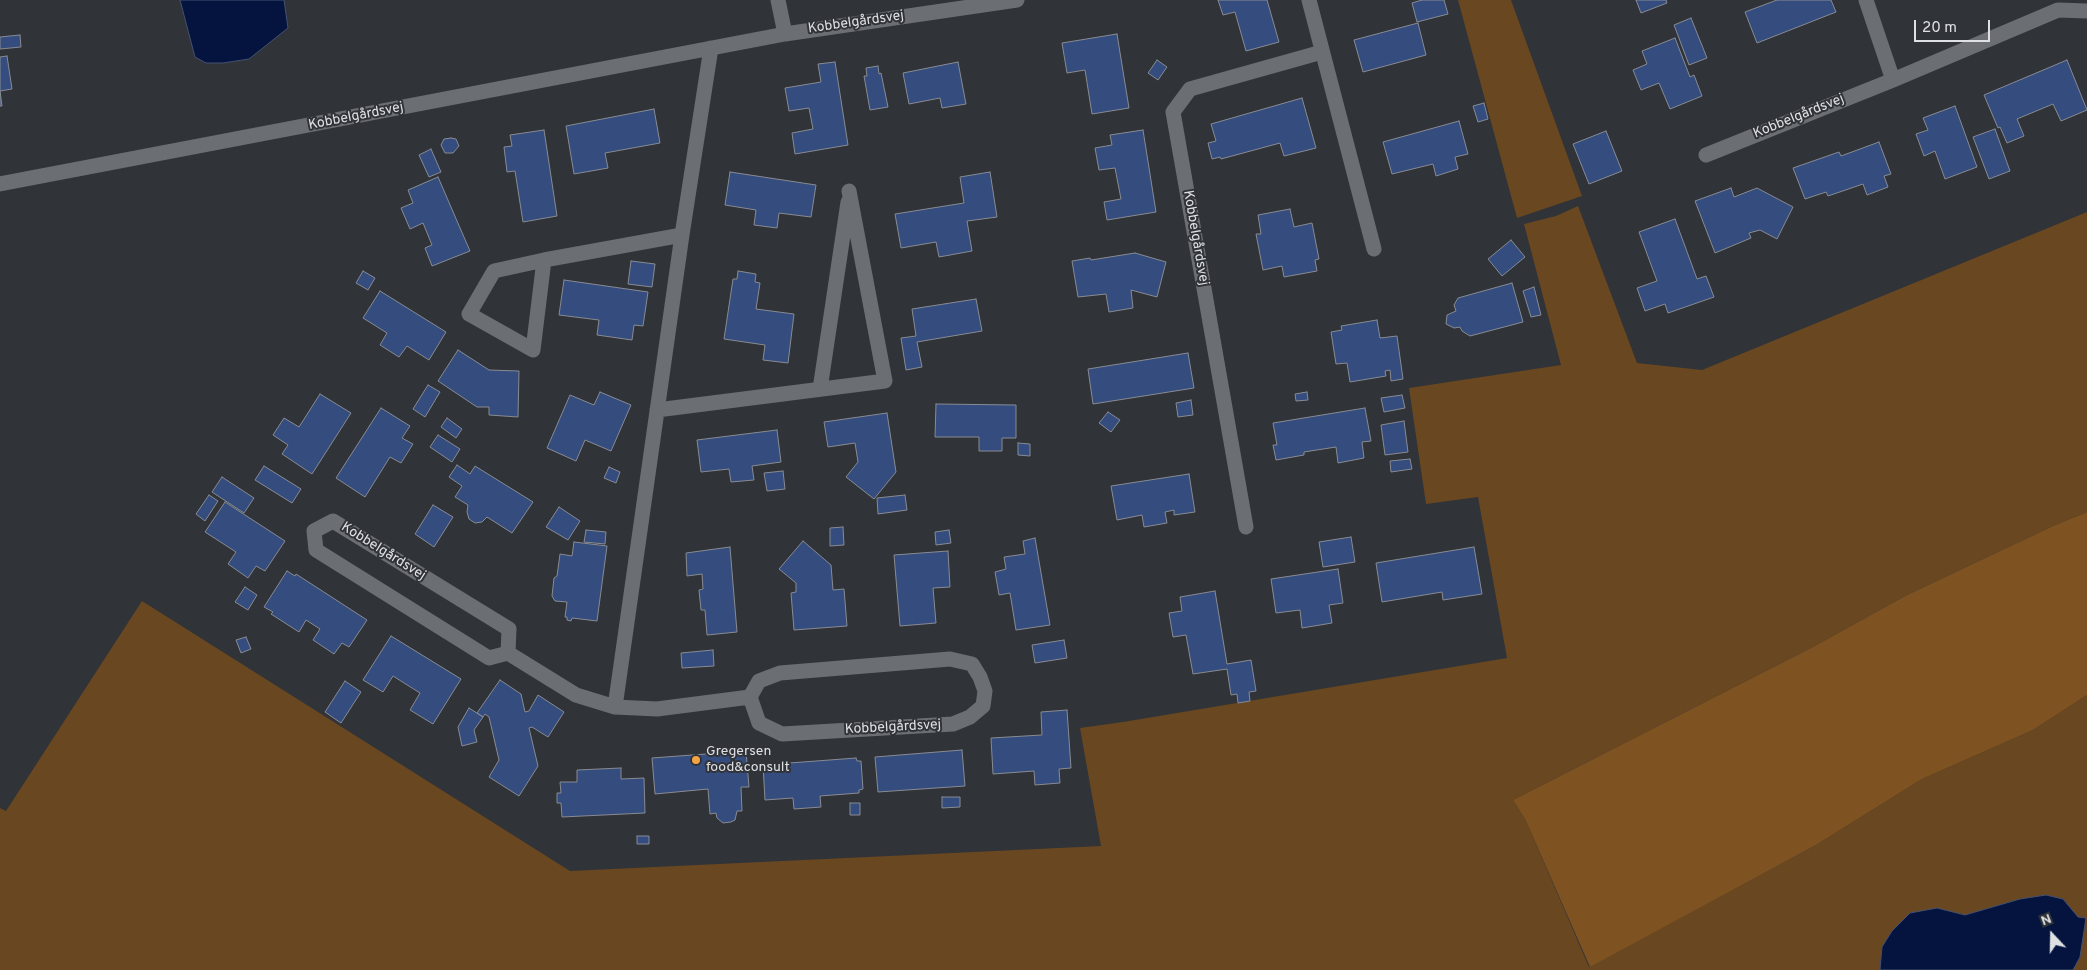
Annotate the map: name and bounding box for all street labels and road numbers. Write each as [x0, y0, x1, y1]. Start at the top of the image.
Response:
street label: Kobbelgårdsvej [807, 8, 905, 38]
street label: Kobbelgårdsvej [1751, 91, 1847, 143]
street label: Kobbelgårdsvej [307, 100, 405, 134]
street label: Kobbelgårdsvej [1178, 189, 1212, 287]
street label: Kobbelgårdsvej [338, 519, 428, 585]
street label: Kobbelgårdsvej [844, 717, 942, 739]

